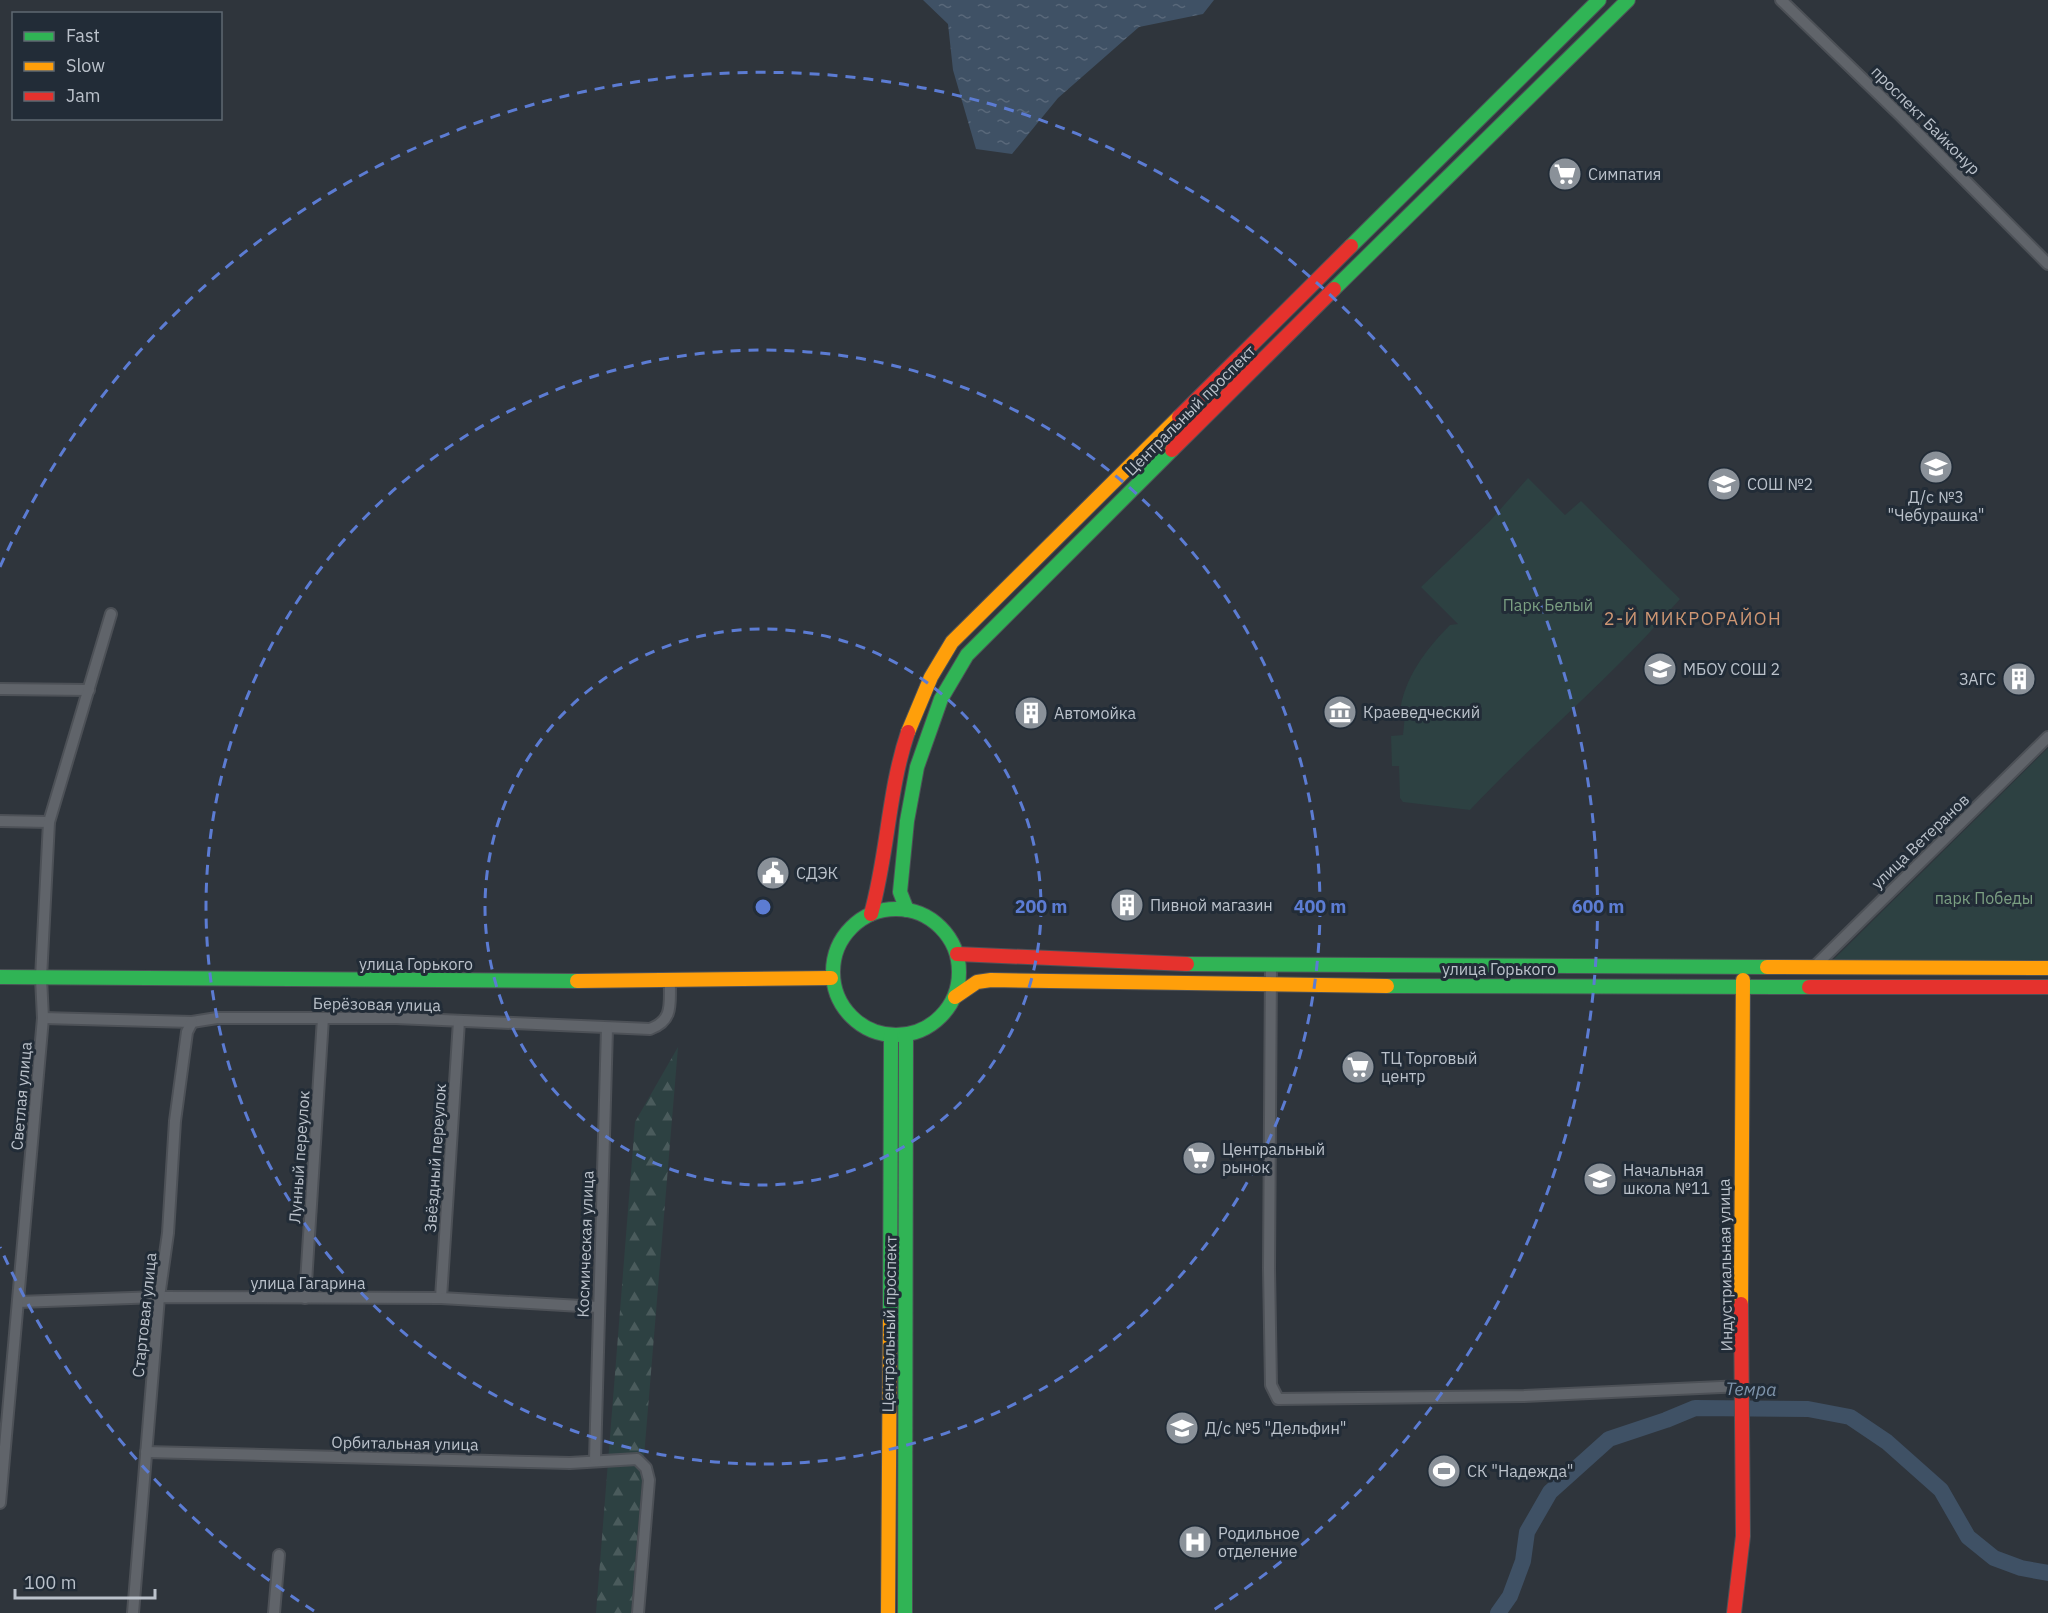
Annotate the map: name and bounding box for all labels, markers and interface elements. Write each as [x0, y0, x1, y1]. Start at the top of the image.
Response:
legend [12, 12, 222, 120]
text: Fast [66, 24, 100, 47]
text: Slow [66, 54, 105, 77]
street label: проспект Байконур [1867, 61, 1985, 179]
text: Jam [66, 84, 101, 107]
supermarket icon: Симпатия [1547, 156, 1583, 192]
place label: Симпатия [1588, 164, 1661, 184]
street label: Центральный проспект [1120, 340, 1260, 480]
school or university icon: Д/c №3 "Чебурашка" [1918, 449, 1954, 485]
school or university icon: СОШ №2 [1706, 466, 1742, 502]
place label: СОШ №2 [1747, 474, 1813, 494]
place label: Д/c №3 "Чебурашка" [1887, 487, 1985, 525]
park label: Парк Белый [1503, 595, 1593, 615]
district label: 2-Й МИКРОРАЙОН [1604, 607, 1782, 630]
school or university icon: МБОУ СОШ 2 [1642, 651, 1678, 687]
place label: МБОУ СОШ 2 [1683, 659, 1780, 679]
building icon: ЗАГС [2001, 661, 2037, 697]
place label: ЗАГС [1959, 669, 1996, 689]
museum icon: Краеведческий [1322, 694, 1358, 730]
building icon: Автомойка [1013, 695, 1049, 731]
place label: Краеведческий [1363, 702, 1480, 722]
place label: Автомойка [1054, 703, 1136, 723]
street label: улица Ветеранов [1867, 789, 1973, 893]
public building icon: СДЭК [755, 855, 791, 891]
place label: СДЭК [796, 863, 838, 883]
building icon: Пивной магазин [1109, 887, 1145, 923]
park label: парк Победы [1935, 888, 2033, 908]
text: 200 m [1015, 895, 1067, 918]
place label: Пивной магазин [1150, 895, 1273, 915]
text: 400 m [1294, 895, 1346, 918]
text: 600 m [1572, 895, 1624, 918]
centre of rings [753, 897, 773, 917]
street label: улица Горького [359, 954, 473, 974]
street label: улица Горького [1442, 959, 1556, 979]
street label: Берёзовая улица [313, 993, 442, 1015]
street label: Светлая улица [6, 1040, 36, 1151]
place label: ТЦ Торговый центр [1381, 1048, 1478, 1086]
supermarket icon: ТЦ Торговый центр [1340, 1049, 1376, 1085]
street label: Звёздный переулок [420, 1083, 450, 1233]
street label: Лунный переулок [284, 1090, 314, 1224]
place label: Центральный рынок [1222, 1139, 1325, 1177]
supermarket icon: Центральный рынок [1181, 1140, 1217, 1176]
place label: Начальная школа №11 [1623, 1160, 1710, 1198]
school or university icon: Начальная школа №11 [1582, 1161, 1618, 1197]
street label: Космическая улица [572, 1170, 598, 1318]
street label: Индустриальная улица [1713, 1178, 1737, 1352]
street label: Центральный проспект [877, 1235, 901, 1412]
street label: Стартовая улица [128, 1251, 161, 1378]
street label: улица Гагарина [250, 1273, 366, 1293]
water label: Темра [1725, 1377, 1777, 1401]
school or university icon: Д/c №5 "Дельфин" [1164, 1410, 1200, 1446]
place label: Д/c №5 "Дельфин" [1205, 1418, 1347, 1438]
street label: Орбитальная улица [331, 1432, 479, 1454]
sports icon: СК "Надежда" [1426, 1453, 1462, 1489]
place label: СК "Надежда" [1467, 1461, 1573, 1481]
place label: Родильное отделение [1218, 1523, 1300, 1561]
hospital icon: Родильное отделение [1177, 1524, 1213, 1560]
scale bar [15, 1562, 154, 1600]
text: 100 m [24, 1571, 76, 1594]

